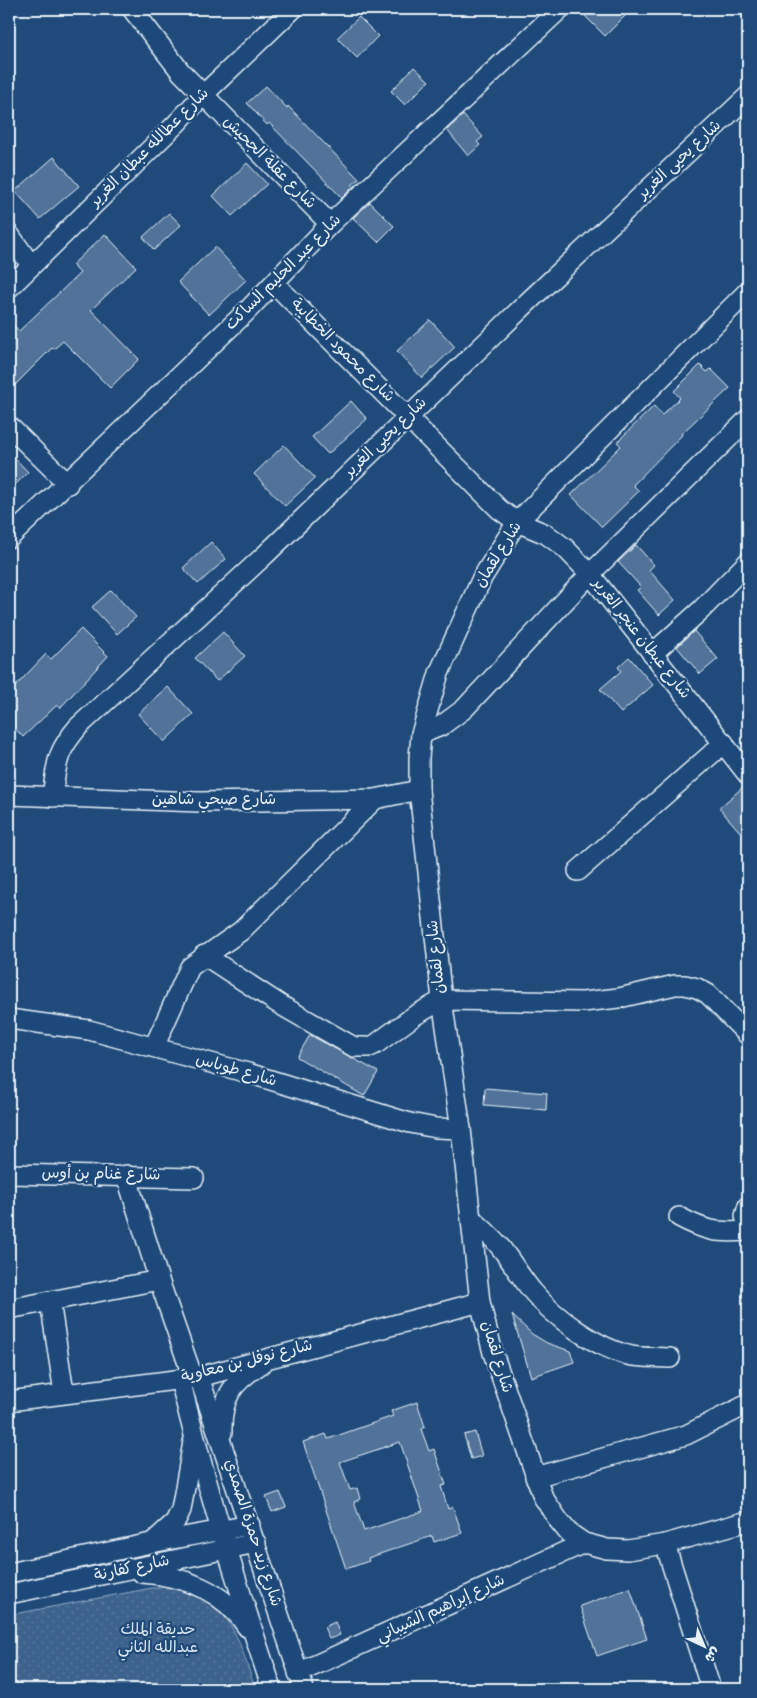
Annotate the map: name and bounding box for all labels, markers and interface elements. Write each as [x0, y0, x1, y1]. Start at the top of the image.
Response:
street label: شارع عطالله عبطان الغرير [84, 83, 215, 214]
street label: شارع عقلة الجحيش [217, 111, 321, 215]
street label: شارع يحيى الغرير [631, 115, 727, 206]
street label: شارع عبد الحليم الساكت [221, 210, 347, 336]
street label: شارع محمود الخطايبة [285, 294, 399, 408]
street label: شارع يحيى الغرير [338, 392, 433, 485]
street label: شارع لقمان [470, 517, 528, 593]
street label: شارع عبطان عنجر الغرير [585, 572, 696, 705]
street label: شارع صبحي شاهين [152, 789, 276, 813]
street label: شارع لقمان [422, 919, 452, 995]
street label: شارع طوباس [193, 1048, 279, 1094]
street label: شارع غنام بن أوس [41, 1162, 161, 1188]
street label: شارع لقمان [474, 1318, 518, 1396]
street label: شارع نوفل بن معاوية [179, 1335, 315, 1389]
street label: شارع زيد حمزة الصمدي [217, 1456, 287, 1610]
street label: شارع كفارنة [92, 1550, 172, 1588]
street label: شارع إبراهيم الشيباني [373, 1569, 510, 1650]
park label: حديقة الملك عبدالله الثاني [118, 1619, 198, 1661]
north arrow [680, 1620, 730, 1670]
text: ش [699, 1641, 724, 1666]

